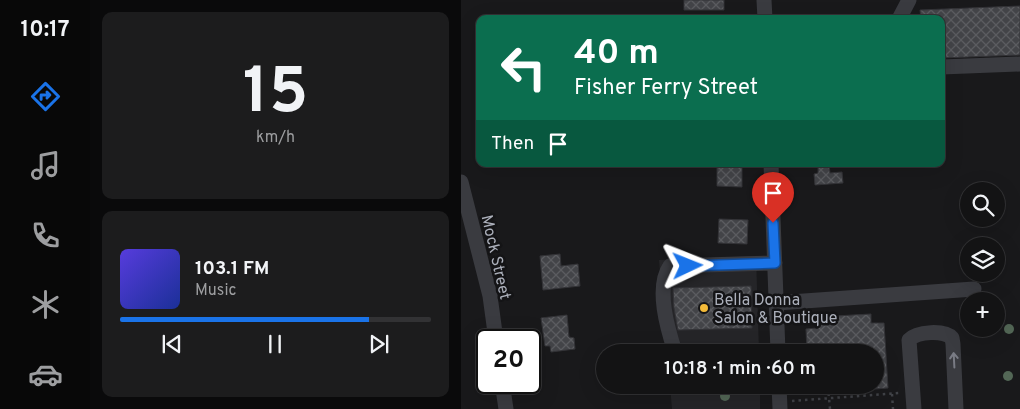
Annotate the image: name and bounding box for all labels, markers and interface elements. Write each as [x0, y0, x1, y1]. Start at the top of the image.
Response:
text: 10:17 [20, 17, 70, 44]
text: 40 m [574, 32, 659, 76]
icon: left [491, 35, 556, 100]
text: 15 [243, 54, 308, 136]
text: Fisher Ferry Street [574, 75, 758, 102]
icon: directions [28, 79, 63, 114]
text: km/h [256, 128, 295, 148]
icon: arrive [544, 130, 572, 158]
text: Then [491, 132, 534, 156]
icon: music [28, 148, 63, 183]
pin [752, 172, 794, 223]
icon: arrive [759, 179, 787, 207]
map controls [960, 182, 1005, 337]
button: search [960, 182, 1005, 227]
street label: Mock Street [476, 213, 515, 302]
icon: phone [28, 218, 63, 253]
button: layers [960, 237, 1005, 282]
position arrow [661, 239, 713, 291]
text: 103.1 FM [195, 257, 269, 281]
text: Music [195, 281, 236, 301]
icon: climate [28, 287, 63, 322]
place label: Bella Donna Salon & Boutique [714, 291, 837, 329]
button: + [960, 292, 1005, 337]
marker: Bella Donna Salon & Boutique [698, 302, 710, 314]
speed limit sign: 20 [476, 329, 541, 394]
icon: previous [158, 330, 186, 358]
icon: pause [261, 330, 289, 358]
icon: next [365, 330, 393, 358]
one-way arrow [949, 353, 959, 369]
icon: car [28, 357, 63, 392]
text: 10:18 · 1 min · 60 m [664, 357, 816, 381]

